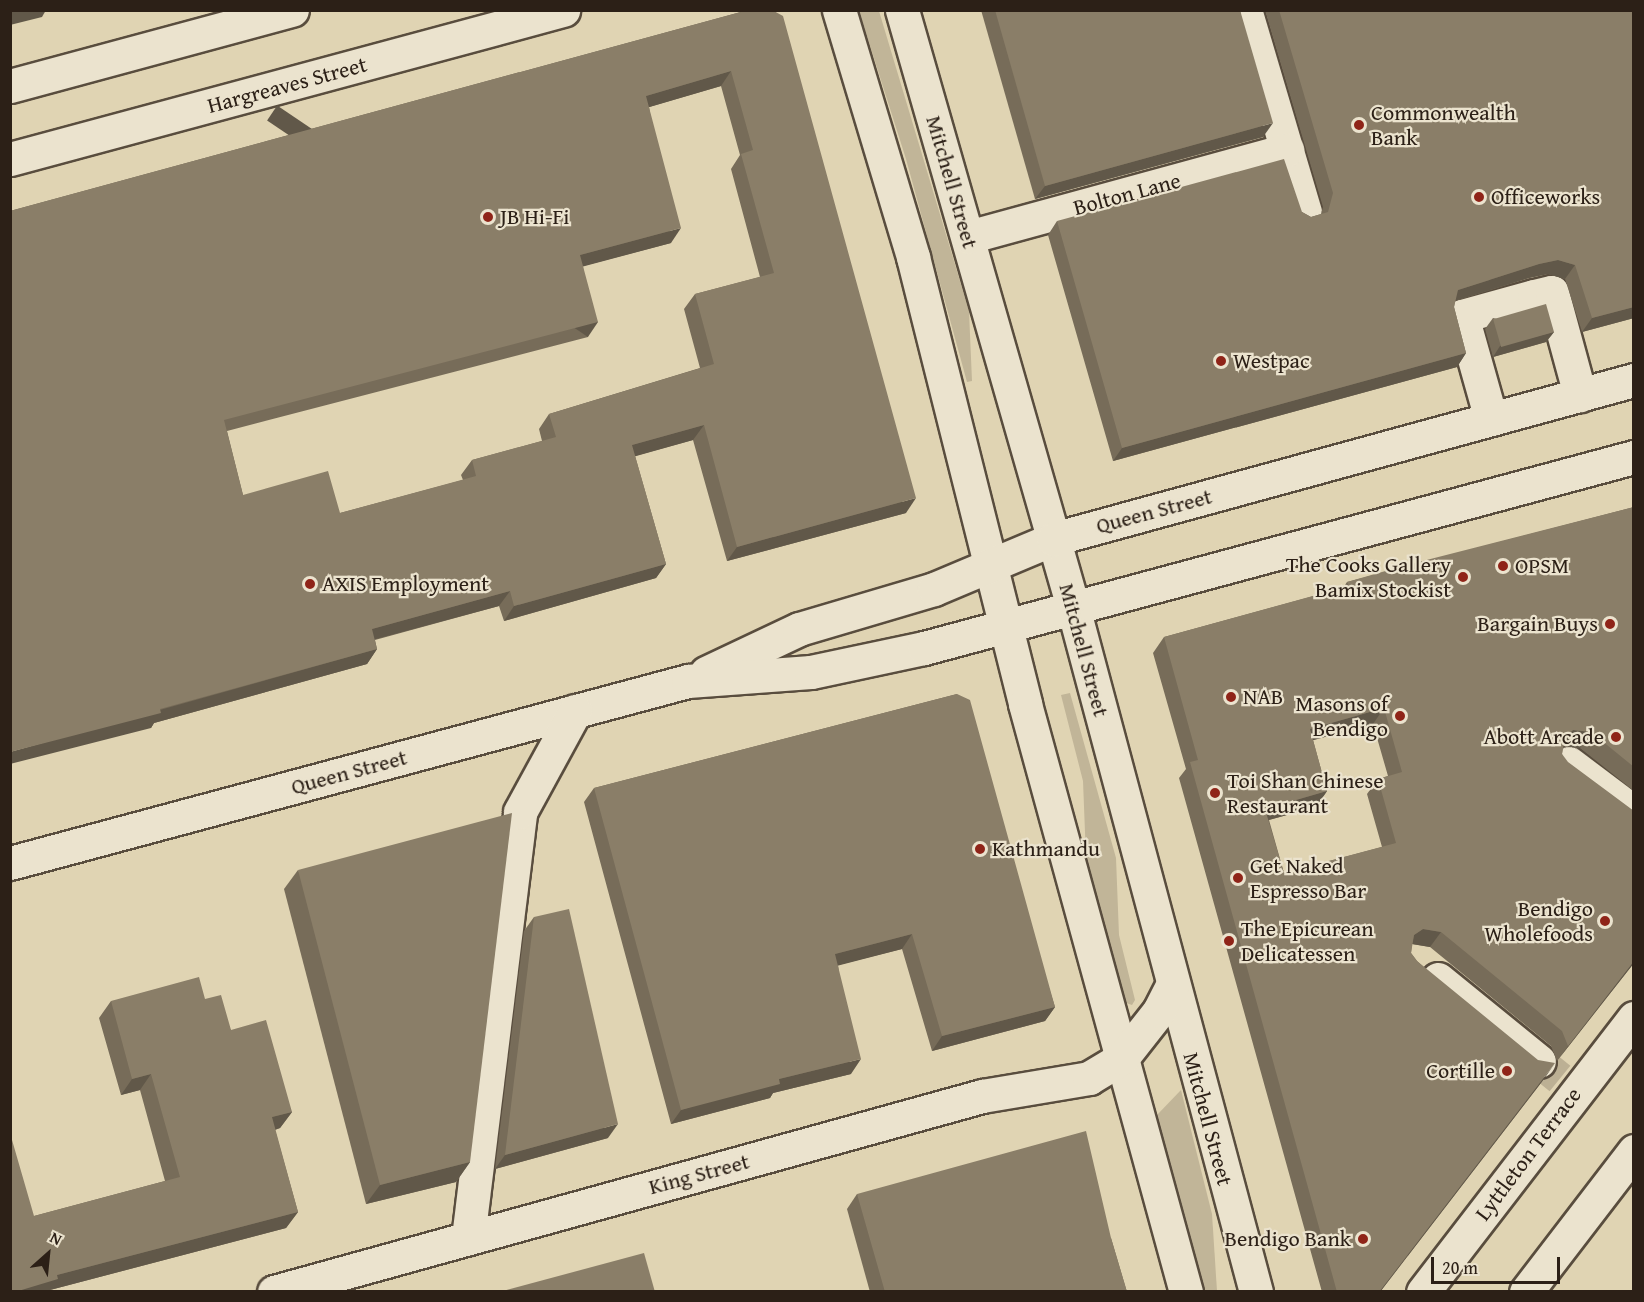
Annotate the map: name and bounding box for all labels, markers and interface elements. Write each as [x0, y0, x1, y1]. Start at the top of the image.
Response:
street label: Hargreaves Street [204, 51, 370, 119]
place label: Commonwealth Bank [1371, 99, 1516, 150]
street label: Mitchell Street [920, 113, 984, 251]
marker: Commonwealth Bank [1352, 118, 1366, 132]
street label: Bolton Lane [1071, 167, 1183, 221]
place label: Officeworks [1491, 184, 1600, 210]
marker: Officeworks [1472, 190, 1486, 204]
place label: JB Hi-Fi [500, 204, 569, 230]
marker: JB Hi-Fi [481, 210, 495, 224]
place label: Westpac [1233, 348, 1310, 374]
marker: Westpac [1214, 354, 1228, 368]
street label: Queen Street [1093, 483, 1215, 539]
place label: The Cooks Gallery Bamix Stockist [1286, 551, 1451, 602]
place label: OPSM [1515, 553, 1569, 579]
marker: OPSM [1496, 559, 1510, 573]
marker: The Cooks Gallery Bamix Stockist [1456, 570, 1470, 584]
place label: AXIS Employment [322, 571, 489, 597]
marker: AXIS Employment [303, 577, 317, 591]
street label: Mitchell Street [1054, 580, 1114, 720]
place label: Bargain Buys [1477, 611, 1598, 637]
marker: Bargain Buys [1603, 617, 1617, 631]
place label: NAB [1243, 684, 1283, 710]
marker: NAB [1224, 690, 1238, 704]
place label: Masons of Bendigo [1295, 690, 1388, 742]
marker: Masons of Bendigo [1393, 709, 1407, 723]
place label: Abott Arcade [1483, 724, 1604, 750]
marker: Abott Arcade [1609, 730, 1623, 744]
street label: Queen Street [288, 744, 410, 800]
place label: Toi Shan Chinese Restaurant [1227, 767, 1384, 818]
marker: Toi Shan Chinese Restaurant [1208, 786, 1222, 800]
place label: Kathmandu [992, 836, 1100, 862]
marker: Kathmandu [973, 842, 987, 856]
place label: Get Naked Espresso Bar [1250, 852, 1366, 903]
marker: Get Naked Espresso Bar [1231, 871, 1245, 885]
place label: Bendigo Wholefoods [1484, 895, 1593, 946]
marker: Bendigo Wholefoods [1598, 914, 1612, 928]
place label: The Epicurean Delicatessen [1241, 915, 1373, 966]
marker: The Epicurean Delicatessen [1222, 934, 1236, 948]
street label: Mitchell Street [1178, 1049, 1238, 1189]
place label: Cortille [1426, 1058, 1495, 1084]
marker: Cortille [1500, 1064, 1514, 1078]
street label: Lyttleton Terrace [1469, 1082, 1587, 1226]
street label: King Street [646, 1148, 752, 1200]
north arrow [18, 1224, 78, 1284]
text: N [46, 1225, 66, 1251]
place label: Bendigo Bank [1225, 1226, 1351, 1252]
marker: Bendigo Bank [1356, 1232, 1370, 1246]
scale bar [1434, 1245, 1563, 1283]
text: 20 m [1442, 1254, 1478, 1281]

